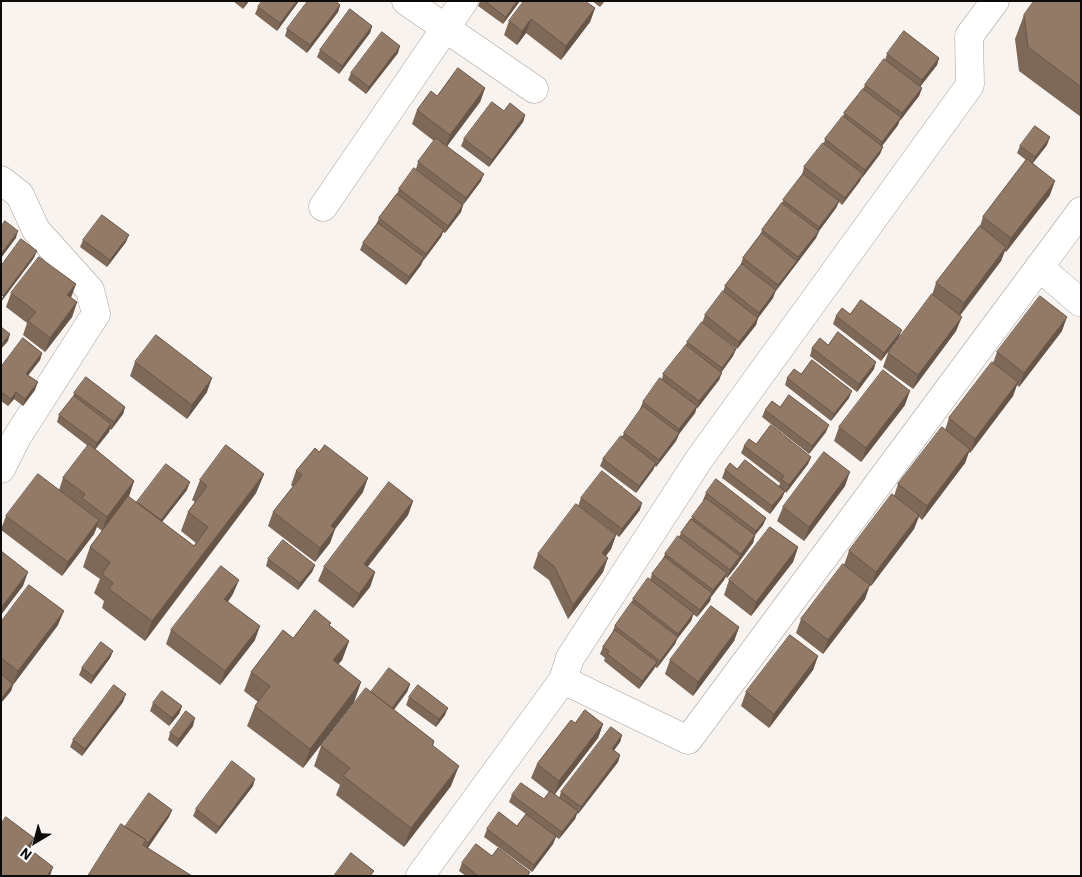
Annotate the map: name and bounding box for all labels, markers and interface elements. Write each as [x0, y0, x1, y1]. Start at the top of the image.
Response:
north arrow [10, 817, 60, 867]
text: N [17, 844, 35, 864]

